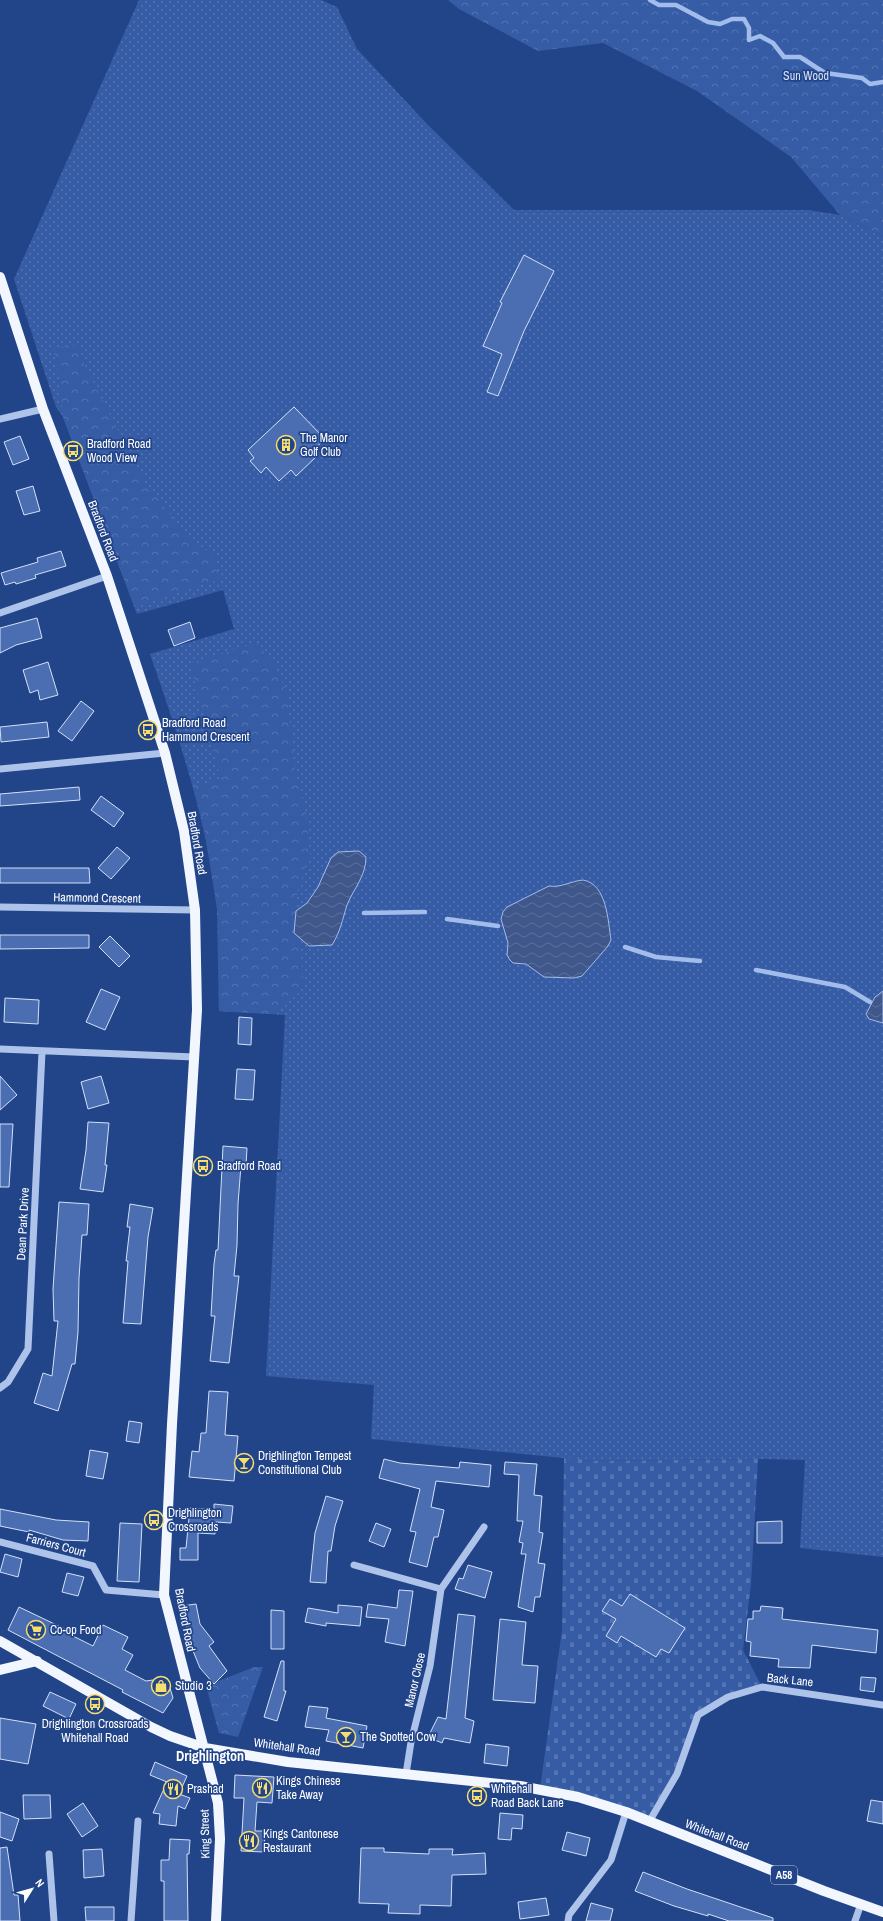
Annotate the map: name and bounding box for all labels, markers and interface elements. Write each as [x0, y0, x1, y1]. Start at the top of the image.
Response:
park label: Sun Wood [783, 68, 829, 84]
place label: The Manor Golf Club [300, 430, 348, 460]
building icon: The Manor Golf Club [275, 434, 297, 456]
place label: Bradford Road Wood View [87, 436, 151, 466]
bus stop icon: Bradford Road Wood View [62, 440, 84, 462]
street label: Bradford Road [84, 498, 122, 564]
place label: Bradford Road Hammond Crescent [162, 715, 250, 745]
bus stop icon: Bradford Road Hammond Crescent [137, 719, 159, 741]
street label: Bradford Road [184, 810, 210, 876]
street label: Hammond Crescent [53, 889, 141, 907]
bus stop icon: Bradford Road [192, 1155, 214, 1177]
place label: Bradford Road [217, 1158, 281, 1174]
street label: Dean Park Drive [13, 1187, 33, 1261]
place label: Drighlington Tempest Constitutional Club [258, 1448, 352, 1478]
bar icon: Drighlington Tempest Constitutional Club [233, 1452, 255, 1474]
place label: Drighlington Crossroads [168, 1505, 222, 1535]
bus stop icon: Drighlington Crossroads [143, 1509, 165, 1531]
street label: Farriers Court [25, 1529, 88, 1561]
street label: Bradford Road [171, 1587, 199, 1653]
supermarket icon: Co-op Food [25, 1619, 47, 1641]
place label: Co-op Food [50, 1622, 101, 1638]
street label: Manor Close [401, 1651, 429, 1709]
street label: Back Lane [766, 1670, 814, 1690]
shop icon: Studio 3 [150, 1675, 172, 1697]
place label: Studio 3 [175, 1678, 212, 1694]
bus stop icon: Drighlington Crossroads Whitehall Road [84, 1693, 106, 1715]
place label: Drighlington Crossroads Whitehall Road [42, 1716, 148, 1746]
bar icon: The Spotted Cow [335, 1726, 357, 1748]
place label: The Spotted Cow [360, 1729, 437, 1745]
street label: Whitehall Road [253, 1734, 321, 1760]
district label: Drighlington [176, 1747, 244, 1765]
place label: Kings Chinese Take Away [276, 1773, 341, 1803]
restaurant icon: Kings Chinese Take Away [251, 1777, 273, 1799]
restaurant icon: Prashad [162, 1778, 184, 1800]
place label: Prashad [187, 1781, 224, 1797]
place label: Whitehall Road Back Lane [491, 1781, 564, 1811]
bus stop icon: Whitehall Road Back Lane [466, 1785, 488, 1807]
street label: King Street [197, 1809, 213, 1859]
street label: Whitehall Road [683, 1815, 751, 1855]
place label: Kings Cantonese Restaurant [263, 1826, 339, 1856]
restaurant icon: Kings Cantonese Restaurant [238, 1830, 260, 1852]
road number: A58 [771, 1866, 797, 1884]
north arrow [12, 1869, 52, 1909]
text: N [32, 1876, 48, 1890]

